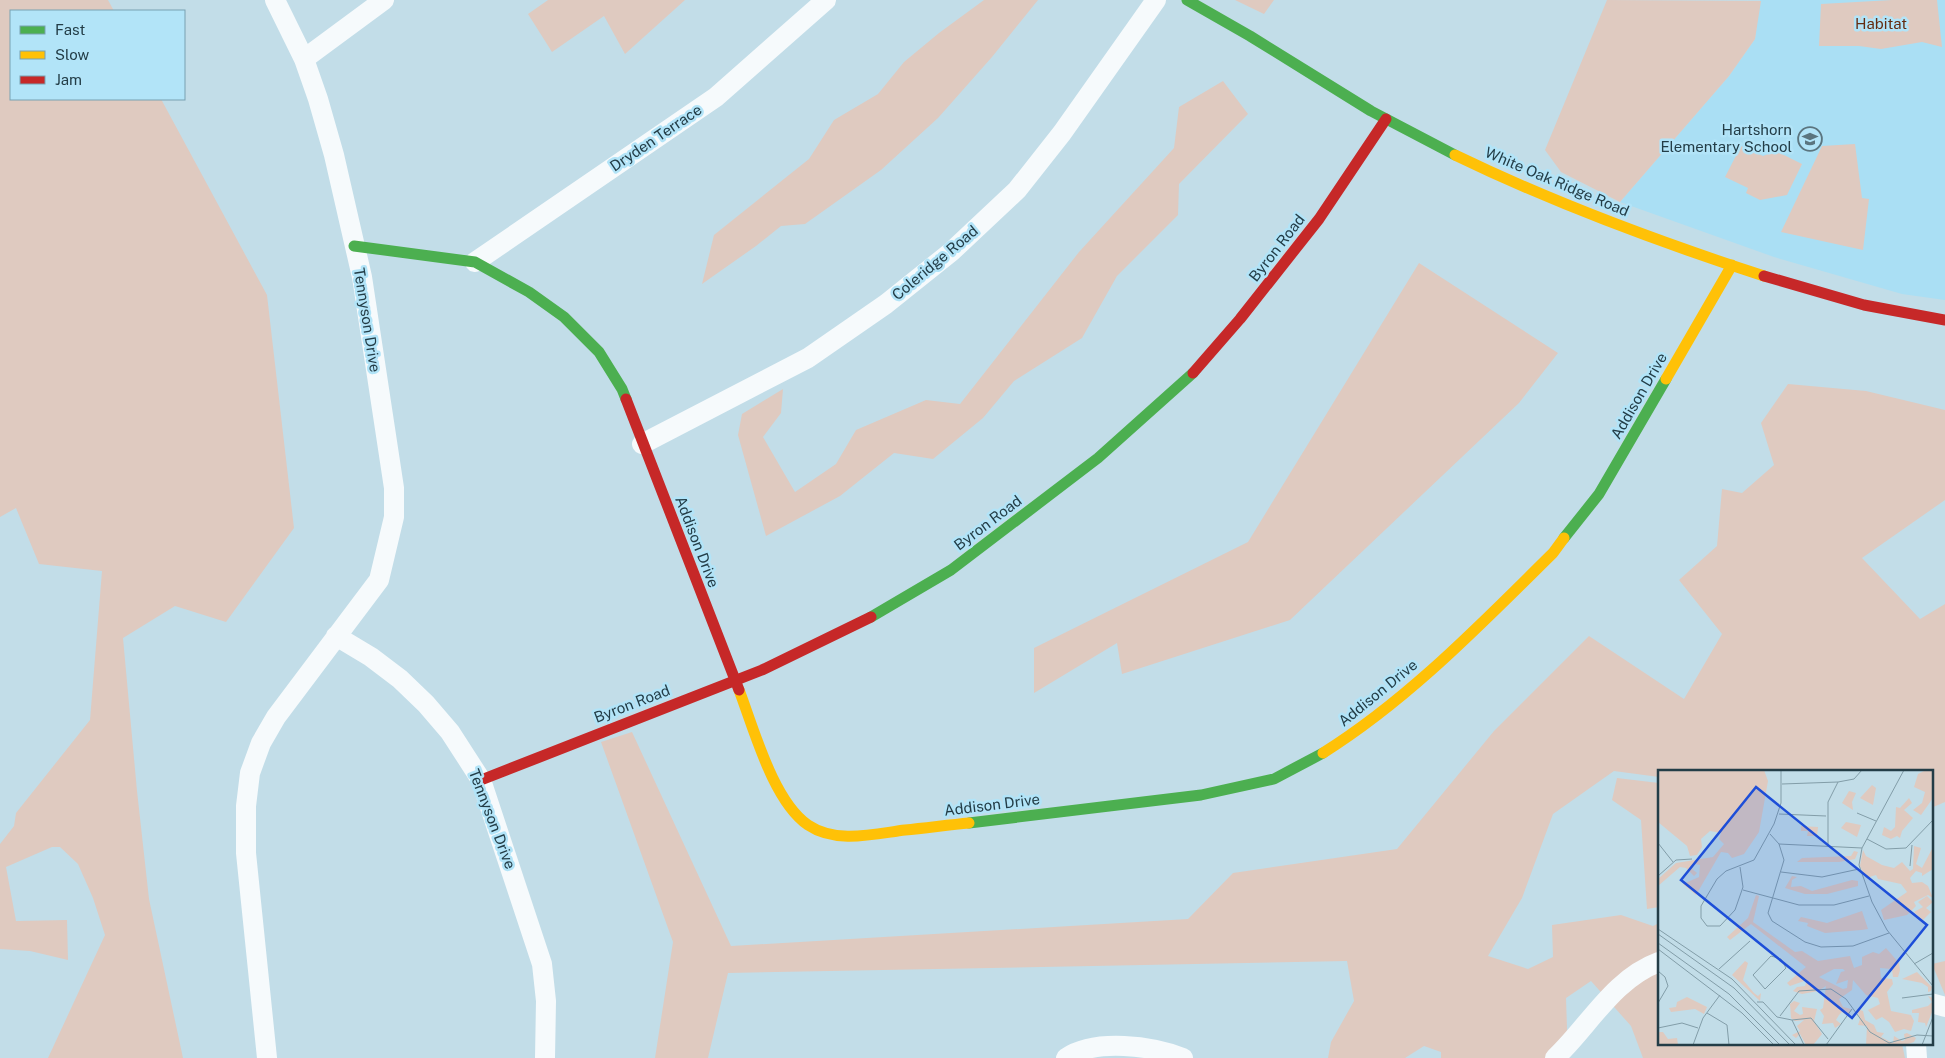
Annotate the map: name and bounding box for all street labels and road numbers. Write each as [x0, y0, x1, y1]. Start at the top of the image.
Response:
street label: Dryden Terrace [607, 101, 705, 174]
street label: White Oak Ridge Road [1483, 143, 1632, 220]
street label: Byron Road [1245, 211, 1308, 284]
street label: Coleridge Road [888, 222, 981, 303]
street label: Tennyson Drive [351, 266, 384, 373]
street label: Addison Drive [1607, 350, 1670, 442]
street label: Byron Road [951, 492, 1025, 553]
street label: Addison Drive [672, 494, 723, 590]
street label: Addison Drive [1335, 656, 1421, 730]
street label: Byron Road [591, 681, 672, 726]
street label: Tennyson Drive [466, 766, 519, 871]
street label: Addison Drive [943, 790, 1041, 819]

